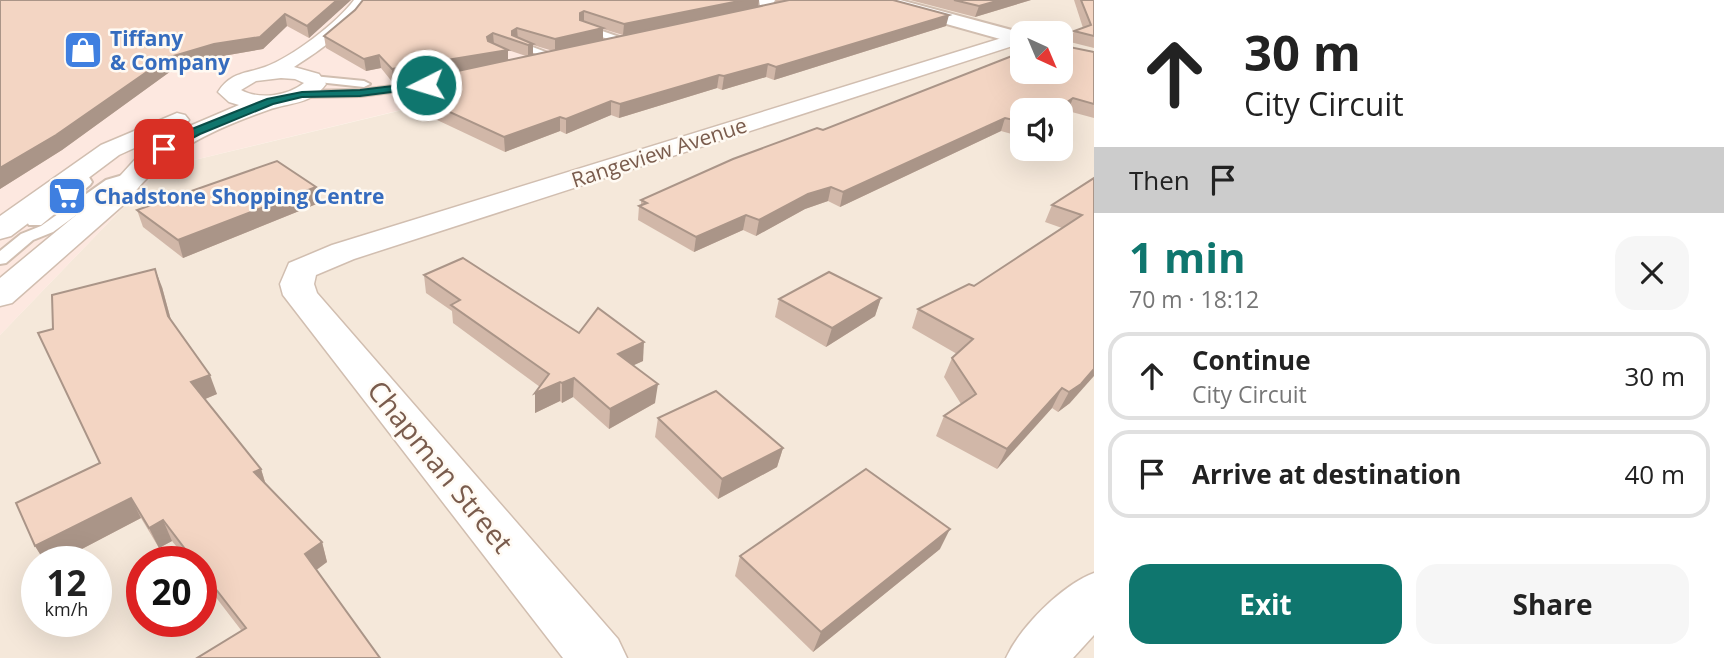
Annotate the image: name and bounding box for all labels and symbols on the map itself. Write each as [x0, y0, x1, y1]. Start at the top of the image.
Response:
north arrow [1010, 21, 1073, 84]
place label: Tiffany & Company [110, 24, 230, 76]
shop icon: Tiffany & Company [62, 29, 104, 71]
position arrow [389, 48, 463, 122]
street label: Rangeview Avenue [568, 110, 750, 194]
pin [134, 119, 194, 179]
supermarket icon: Chadstone Shopping Centre [46, 175, 88, 217]
place label: Chadstone Shopping Centre [94, 182, 385, 210]
street label: Chapman Street [360, 372, 522, 560]
speed limit sign: 20 [126, 546, 217, 637]

